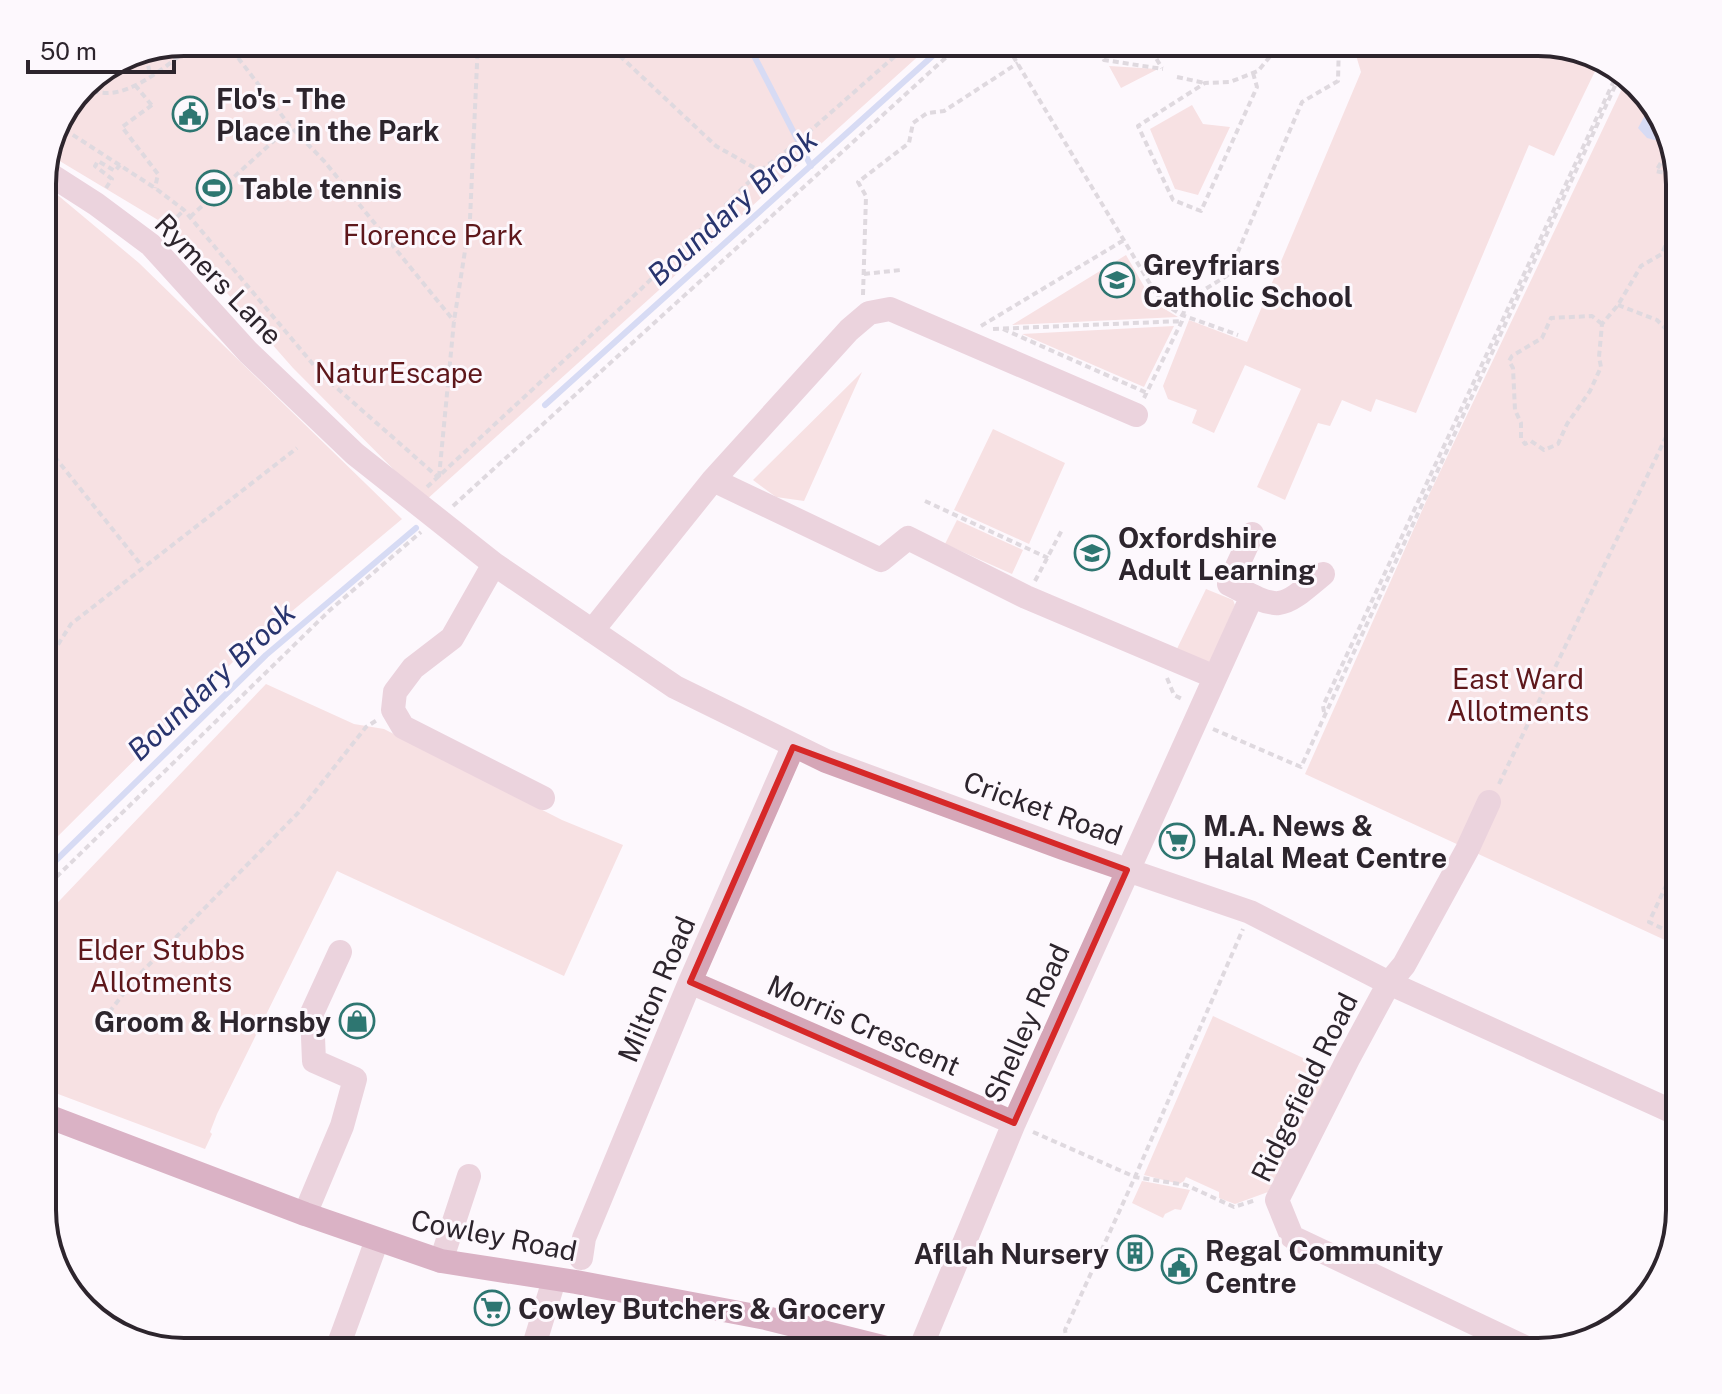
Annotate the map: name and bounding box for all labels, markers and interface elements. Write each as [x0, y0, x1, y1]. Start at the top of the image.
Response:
scale bar [28, 24, 174, 74]
text: 50 m [40, 37, 97, 65]
place label: Flo's - The Place in the Park [216, 82, 439, 147]
public building icon: Flo's - The Place in the Park [171, 95, 209, 133]
water label: Boundary Brook [640, 121, 825, 293]
sports icon: Table tennis [195, 169, 233, 207]
place label: Table tennis [240, 172, 402, 205]
street label: Rymers Lane [148, 207, 290, 351]
park label: Florence Park [343, 218, 523, 251]
place label: Greyfriars Catholic School [1143, 248, 1353, 313]
school or university icon: Greyfriars Catholic School [1098, 261, 1136, 299]
park label: NaturEscape [315, 356, 483, 389]
place label: Oxfordshire Adult Learning [1118, 521, 1316, 586]
school or university icon: Oxfordshire Adult Learning [1073, 534, 1111, 572]
water label: Boundary Brook [120, 594, 303, 768]
park label: East Ward Allotments [1447, 662, 1589, 727]
street label: Cricket Road [959, 764, 1127, 852]
place label: M.A. News & Halal Meat Centre [1203, 809, 1447, 874]
supermarket icon: M.A. News & Halal Meat Centre [1158, 822, 1196, 860]
street label: Milton Road [611, 911, 701, 1067]
park label: Elder Stubbs Allotments [77, 933, 245, 998]
street label: Shelley Road [976, 939, 1076, 1107]
street label: Morris Crescent [763, 968, 965, 1082]
street label: Ridgefield Road [1244, 987, 1364, 1187]
shop icon: Groom & Hornsby [338, 1002, 376, 1040]
place label: Groom & Hornsby [94, 1005, 331, 1038]
street label: Cowley Road [408, 1203, 580, 1267]
building icon: Afllah Nursery [1116, 1234, 1154, 1272]
place label: Regal Community Centre [1205, 1234, 1443, 1299]
place label: Afllah Nursery [914, 1237, 1109, 1270]
public building icon: Regal Community Centre [1160, 1247, 1198, 1285]
supermarket icon: Cowley Butchers & Grocery [473, 1289, 511, 1327]
place label: Cowley Butchers & Grocery [518, 1292, 886, 1325]

